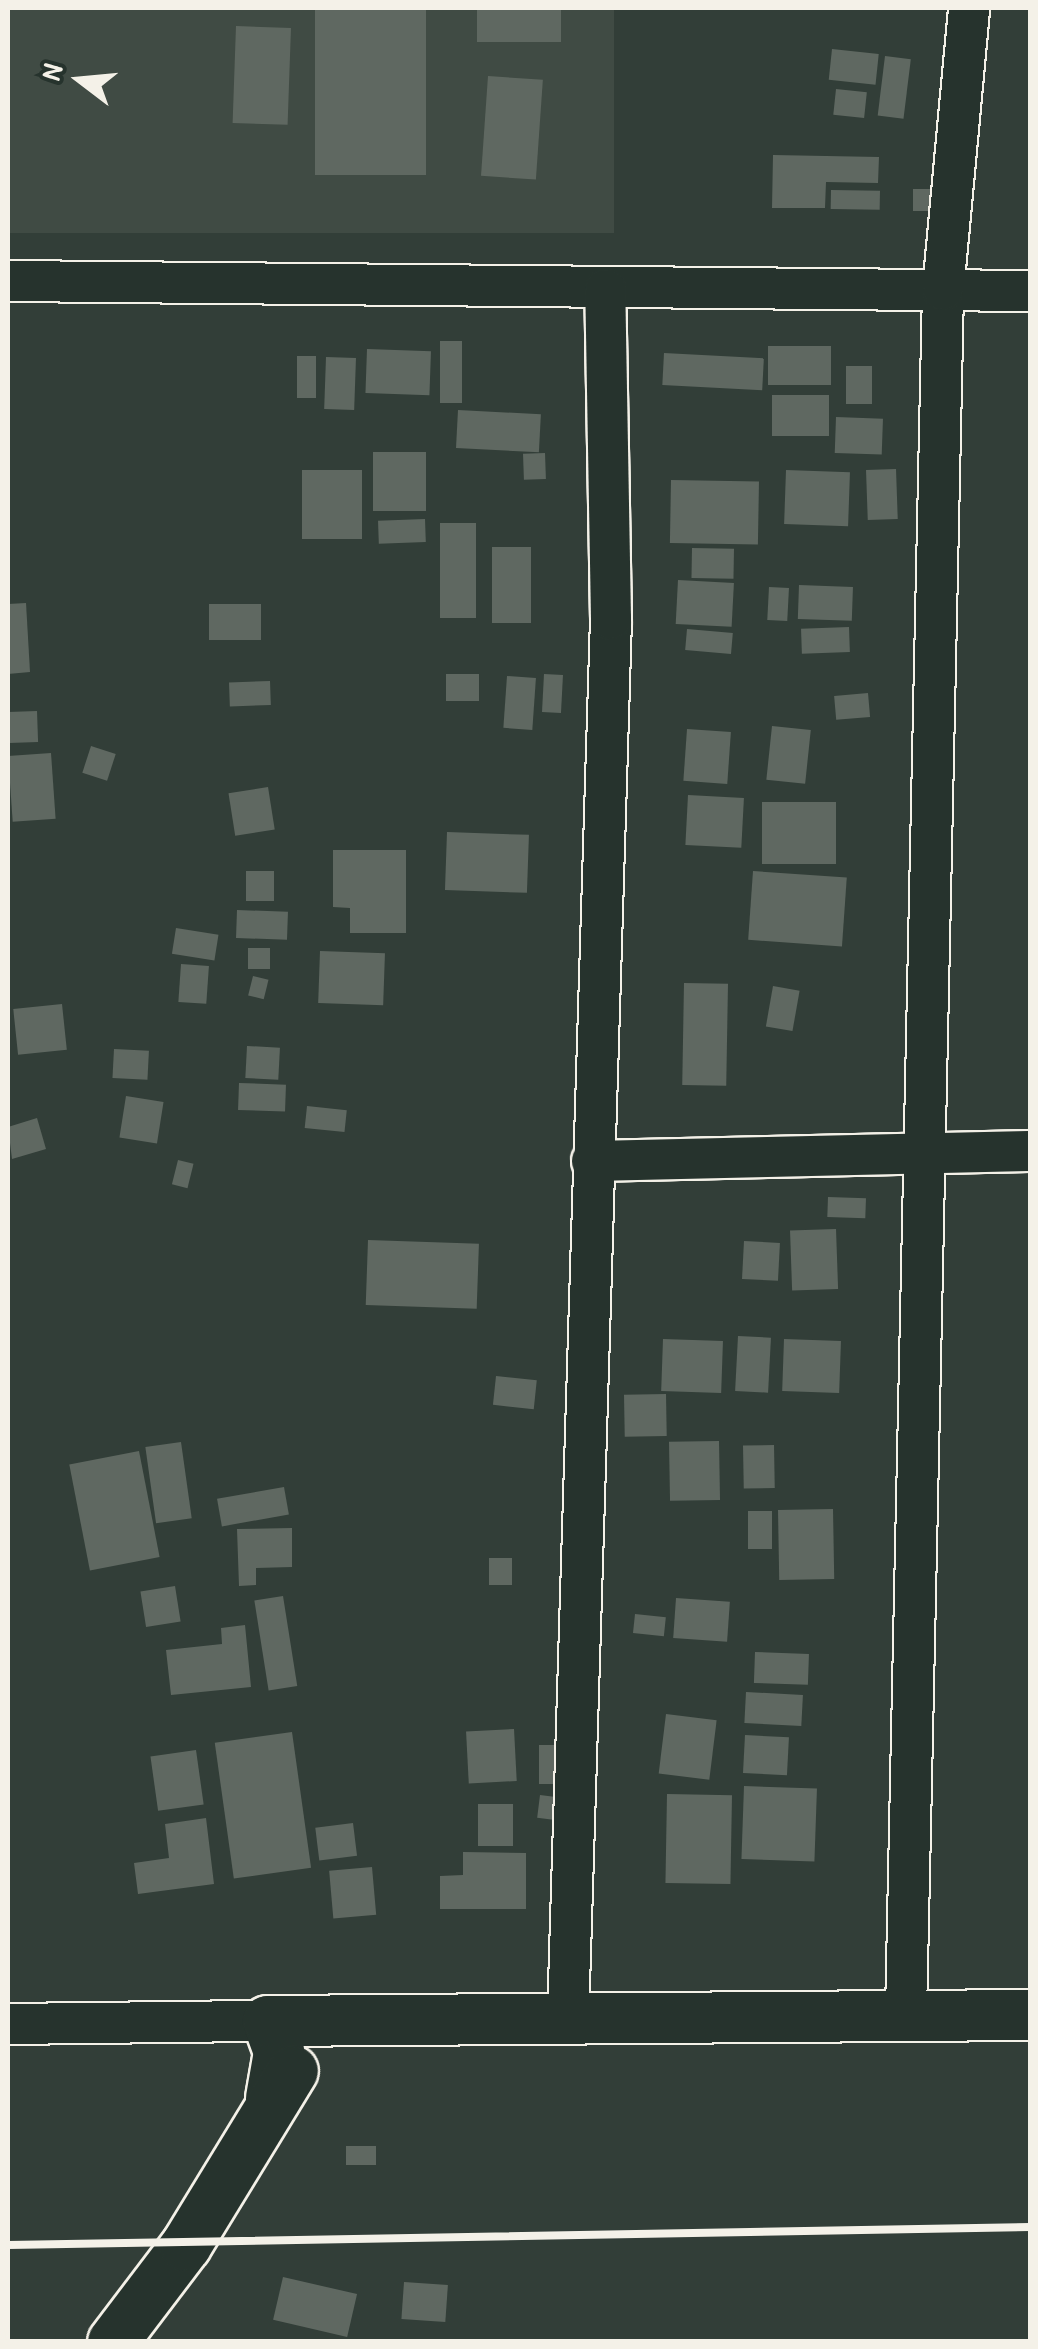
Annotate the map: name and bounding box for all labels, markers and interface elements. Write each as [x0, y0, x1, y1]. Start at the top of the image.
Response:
north arrow [30, 30, 130, 130]
text: N [31, 59, 71, 84]

